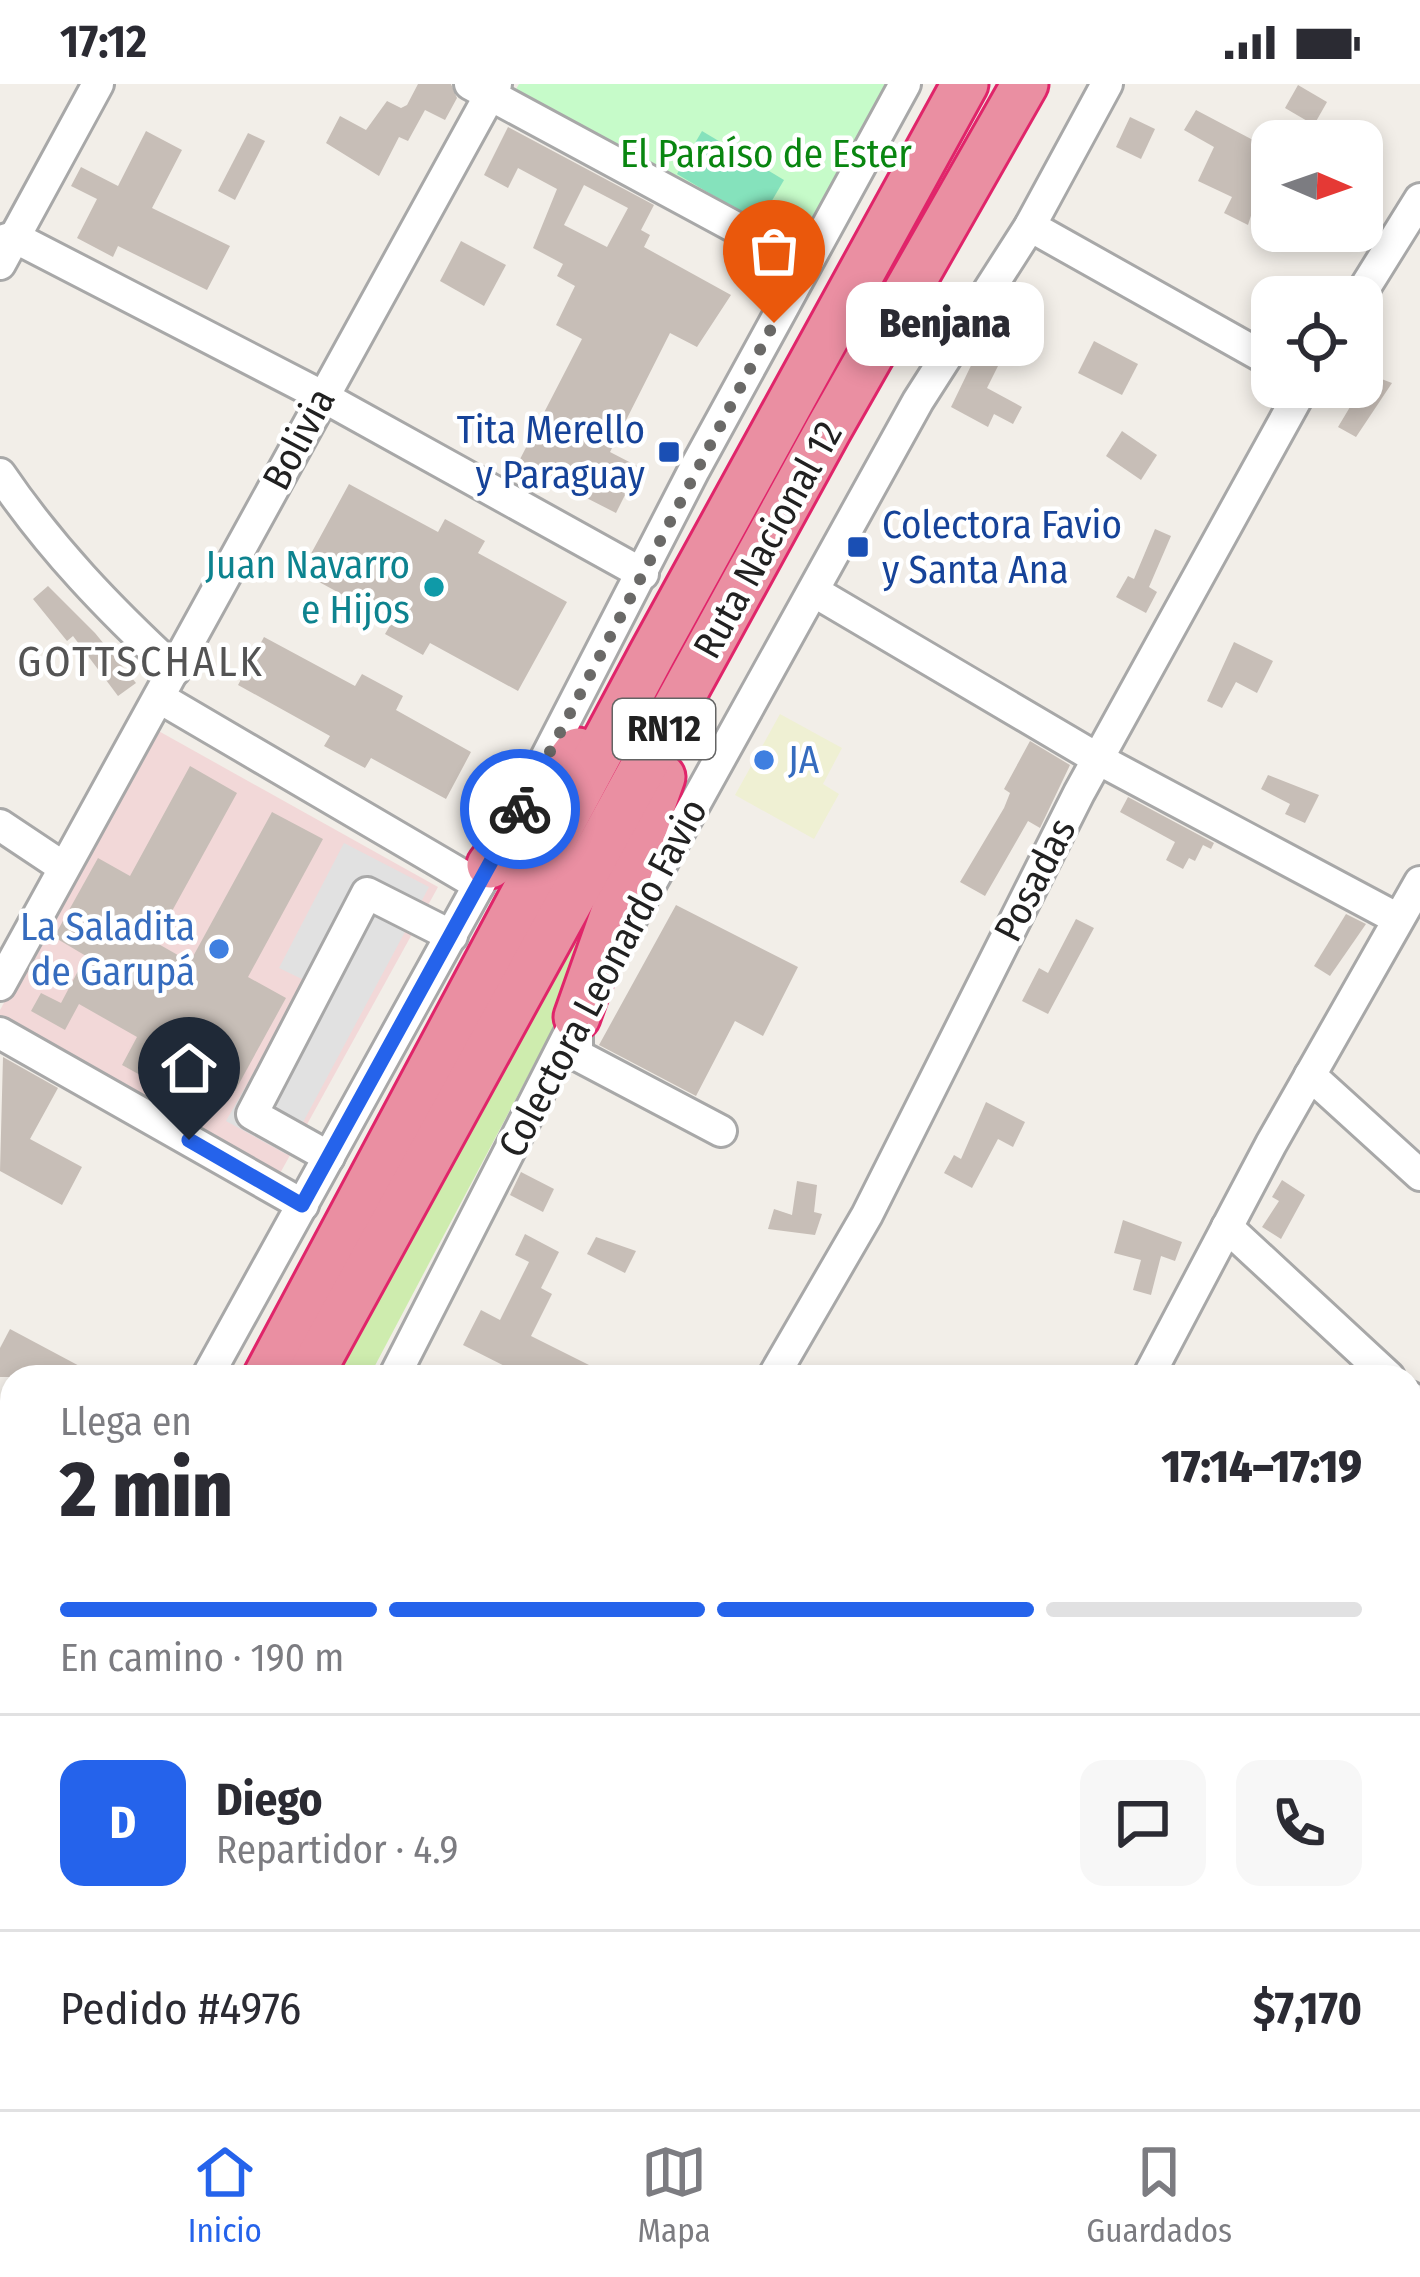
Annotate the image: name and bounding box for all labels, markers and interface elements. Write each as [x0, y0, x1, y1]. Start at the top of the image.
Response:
text: 17:12 [60, 15, 147, 69]
north arrow [1251, 120, 1383, 252]
map controls [1251, 120, 1383, 408]
park label: El Paraíso de Ester [620, 131, 912, 177]
pin [723, 200, 825, 323]
icon: bag [741, 218, 807, 284]
button: locate [1251, 276, 1383, 408]
callout: Benjana [846, 281, 1044, 365]
text: Benjana [879, 301, 1011, 347]
street label: Bolivia [253, 380, 345, 498]
place label: Tita Merello y Paraguay [457, 407, 646, 498]
street label: Ruta Nacional 12 [684, 414, 852, 666]
marker: Tita Merello y Paraguay [656, 439, 682, 465]
place label: Colectora Favio y Santa Ana [882, 502, 1122, 593]
marker: Colectora Favio y Santa Ana [845, 534, 871, 560]
place label: Juan Navarro e Hijos [205, 542, 410, 633]
marker: Juan Navarro e Hijos [421, 574, 447, 600]
district label: GOTTSCHALK [17, 637, 265, 687]
road number: RN12 [613, 699, 715, 759]
place label: JA [788, 737, 820, 783]
marker: JA [751, 747, 777, 773]
courier [460, 749, 580, 869]
icon: bike [487, 776, 553, 842]
street label: Colectora Leonardo Favio [489, 791, 717, 1165]
street label: Posadas [985, 811, 1085, 949]
place label: La Saladita de Garupá [20, 904, 195, 995]
marker: La Saladita de Garupá [206, 936, 232, 962]
pin [138, 1017, 240, 1140]
icon: home [156, 1035, 222, 1101]
text: Llega en [60, 1399, 192, 1445]
text: 17:14–17:19 [1162, 1440, 1362, 1494]
text: 2 min [60, 1443, 233, 1537]
text: En camino · 190 m [60, 1635, 344, 1681]
button: chat [1080, 1760, 1206, 1886]
button: phone [1236, 1760, 1362, 1886]
text: Diego [216, 1773, 323, 1827]
text: D [110, 1796, 136, 1850]
text: Repartidor · 4.9 [216, 1827, 458, 1873]
text: Pedido #4976 [60, 1982, 301, 2036]
text: $7,170 [1253, 1982, 1362, 2036]
tab: Inicio [188, 2139, 262, 2251]
tab: Mapa [638, 2139, 711, 2251]
tab: Guardados [1086, 2139, 1232, 2251]

